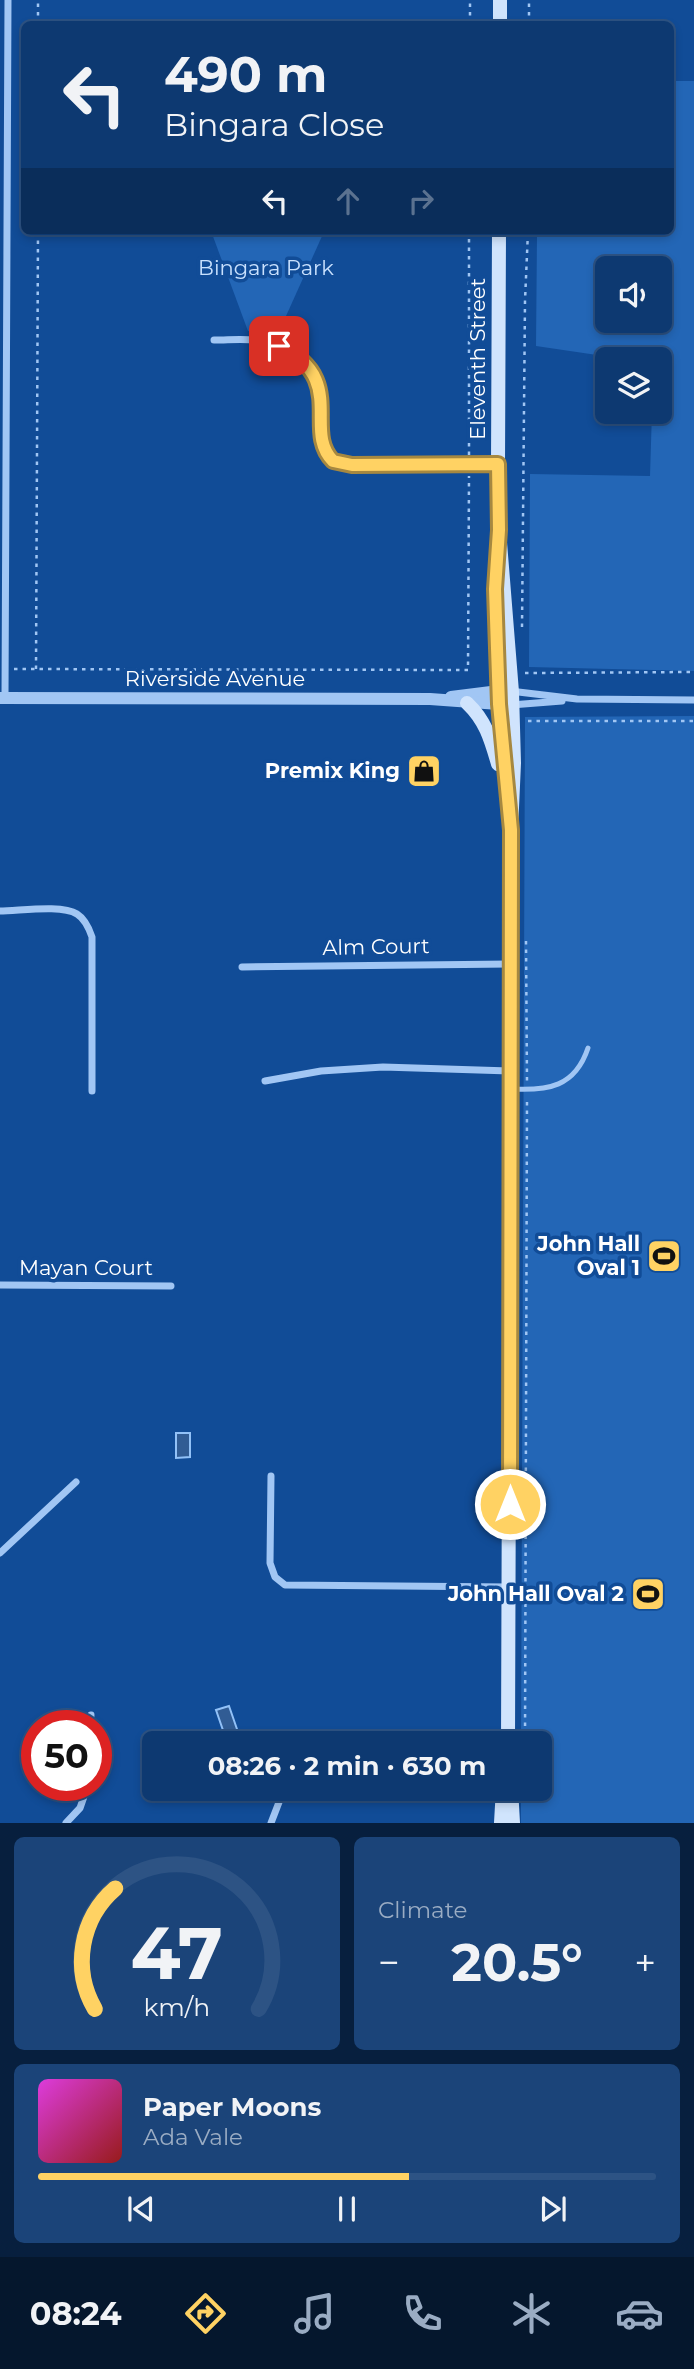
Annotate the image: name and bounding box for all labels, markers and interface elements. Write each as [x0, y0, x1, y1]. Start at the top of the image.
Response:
text: 490 m [164, 45, 327, 104]
icon: left [49, 49, 140, 140]
text: Bingara Close [164, 105, 384, 144]
icon: left [256, 182, 294, 220]
icon: ahead [329, 182, 367, 220]
icon: right [402, 182, 440, 220]
park label: Bingara Park [198, 255, 334, 280]
map controls [595, 256, 672, 424]
button: sound [595, 256, 672, 333]
street label: Eleventh Street [465, 278, 490, 440]
pin [249, 316, 309, 376]
icon: arrive [260, 327, 298, 365]
button: layers [595, 347, 672, 424]
street label: Riverside Avenue [125, 666, 305, 691]
shop icon: Premix King [405, 752, 443, 790]
place label: Premix King [265, 758, 400, 783]
street label: Alm Court [322, 933, 430, 960]
place label: John Hall Oval 1 [536, 1231, 640, 1280]
sports icon: John Hall Oval 1 [645, 1237, 683, 1275]
street label: Mayan Court [19, 1255, 153, 1280]
position arrow [473, 1467, 547, 1541]
sports icon: John Hall Oval 2 [629, 1575, 667, 1613]
place label: John Hall Oval 2 [447, 1581, 624, 1606]
speed limit sign: 50 [21, 1710, 112, 1801]
text: 08:26 · 2 min · 630 m [208, 1750, 486, 1782]
text: Climate [378, 1896, 467, 1924]
text: 47 [131, 1910, 223, 1998]
text: 20.5° [451, 1931, 583, 1994]
text: − [378, 1939, 400, 1986]
text: + [634, 1939, 656, 1986]
text: km/h [144, 1992, 210, 2022]
text: Paper Moons [143, 2091, 321, 2123]
text: Ada Vale [143, 2123, 243, 2151]
icon: previous [122, 2190, 160, 2228]
icon: pause [328, 2190, 366, 2228]
icon: next [534, 2190, 572, 2228]
icon: directions [181, 2289, 230, 2338]
icon: music [290, 2289, 339, 2338]
icon: phone [398, 2289, 447, 2338]
icon: climate [507, 2289, 556, 2338]
icon: car [615, 2289, 664, 2338]
text: 08:24 [30, 2294, 122, 2333]

